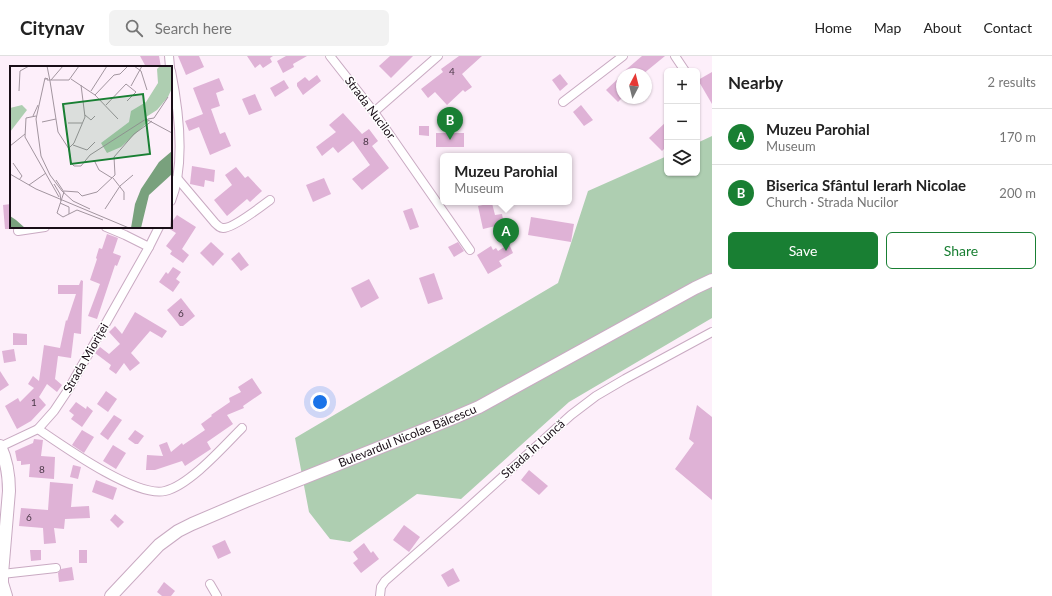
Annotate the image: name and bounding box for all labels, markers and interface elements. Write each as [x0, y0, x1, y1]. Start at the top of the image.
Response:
search box [109, 10, 389, 46]
text: Citynav [20, 16, 85, 39]
icon: search [123, 17, 145, 39]
text: Search here [155, 19, 232, 37]
text: Home [814, 19, 852, 36]
text: Map [874, 19, 901, 36]
text: About [923, 19, 961, 36]
text: Contact [983, 19, 1032, 36]
house number: 4 [449, 65, 455, 77]
inset map [10, 66, 172, 228]
north arrow [616, 68, 652, 104]
map controls [664, 68, 700, 176]
button: + [664, 68, 700, 104]
text: Nearby [728, 72, 783, 93]
street label: Strada Nucilor [342, 73, 399, 143]
text: 2 results [988, 74, 1036, 90]
button: − [664, 104, 700, 140]
pin: B [437, 107, 463, 140]
text: Muzeu Parohial [766, 120, 870, 138]
text: A [736, 129, 746, 145]
text: 170 m [999, 129, 1036, 145]
house number: 8 [363, 135, 369, 147]
text: Museum [766, 138, 816, 154]
button: layers [664, 140, 700, 176]
popup [440, 153, 572, 205]
text: Muzeu Parohial [454, 162, 558, 180]
text: Biserica Sfântul Ierarh Nicolae [766, 176, 966, 194]
text: Museum [454, 180, 504, 196]
text: B [737, 185, 745, 201]
text: 200 m [999, 185, 1036, 201]
text: Church · Strada Nucilor [766, 194, 898, 210]
pin: A [493, 218, 519, 251]
button: Save [728, 232, 878, 269]
button: Share [886, 232, 1036, 269]
house number: 6 [178, 307, 184, 319]
street label: Strada Mioriței [60, 320, 112, 395]
your location [310, 392, 330, 412]
house number: 1 [31, 396, 37, 408]
street label: Bulevardul Nicolae Bălcescu [336, 401, 479, 470]
street label: Strada În Luncă [498, 416, 568, 481]
house number: 8 [39, 463, 45, 475]
house number: 6 [26, 511, 32, 523]

